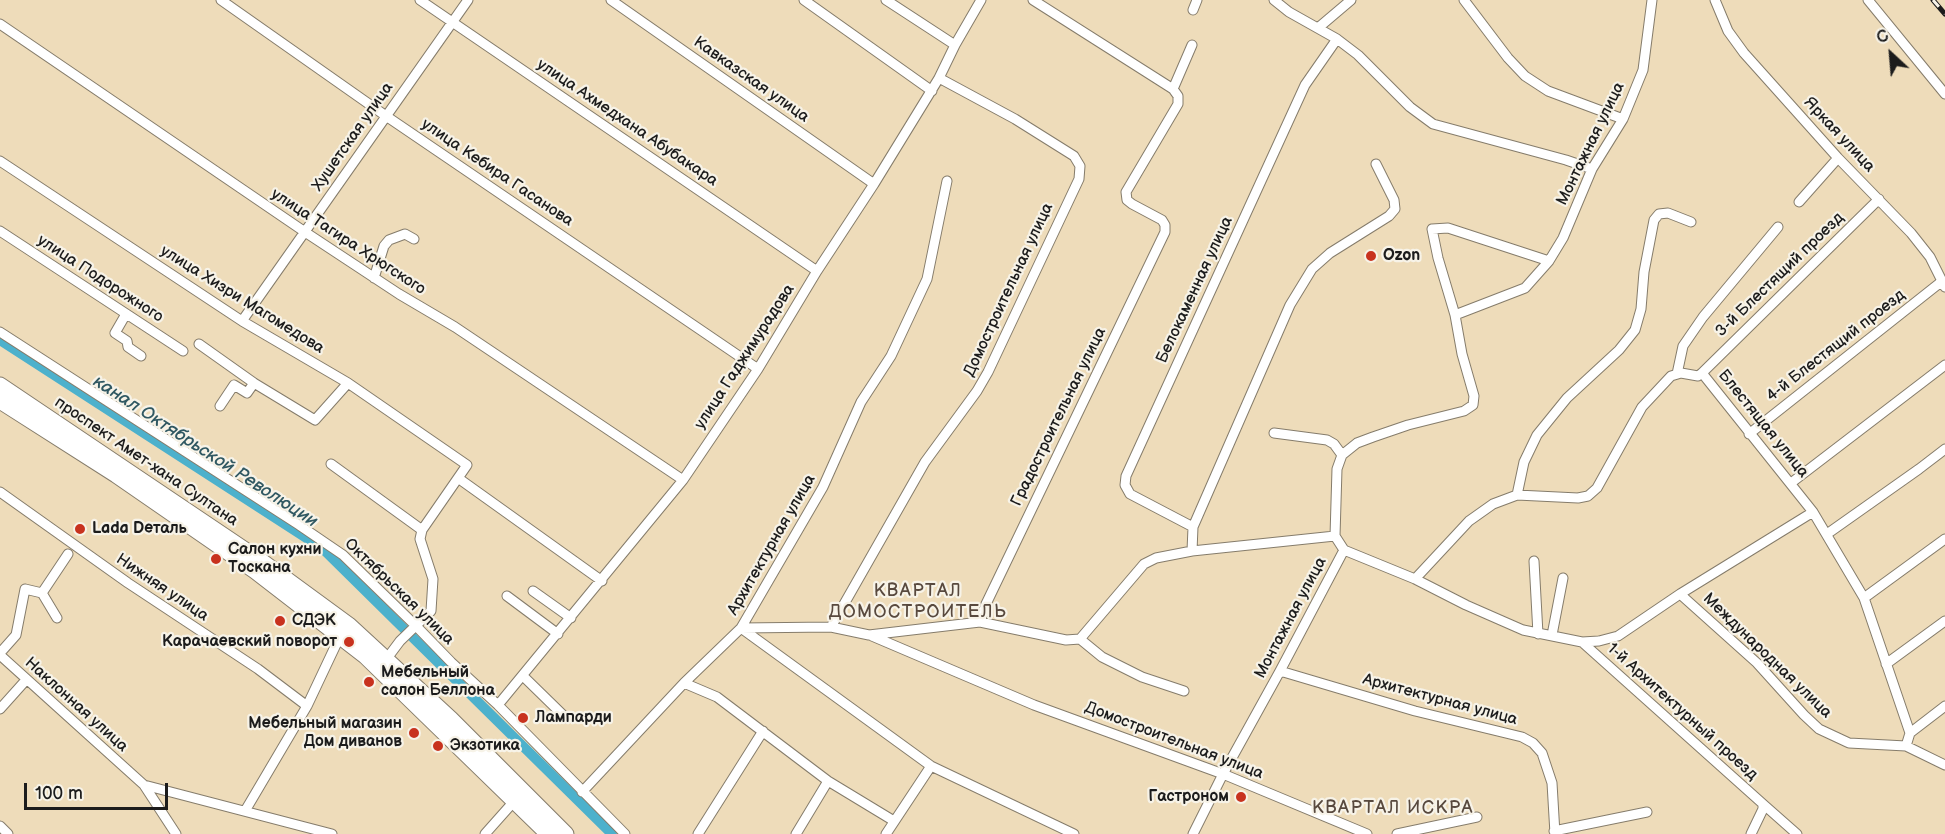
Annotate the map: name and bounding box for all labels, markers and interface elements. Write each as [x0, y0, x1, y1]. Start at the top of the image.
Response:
north arrow [1861, 24, 1921, 84]
text: С [1874, 26, 1892, 48]
street label: Кавказская улица [690, 33, 812, 127]
street label: улица Ахмедхана Абубакара [533, 55, 721, 191]
street label: Хушетская улица [308, 79, 398, 195]
street label: Монтажная улица [1553, 79, 1629, 209]
street label: Яркая улица [1799, 94, 1879, 176]
street label: улица Кебира Гасанова [417, 115, 577, 231]
street label: улица Тагира Хрюгского [267, 185, 429, 299]
street label: Домостроительная улица [960, 200, 1058, 380]
street label: 3-й Блестящий проезд [1712, 209, 1848, 341]
street label: Белокаменная улица [1153, 214, 1237, 366]
street label: улица Подорожного [33, 231, 167, 327]
street label: улица Хизри Магомедова [157, 242, 327, 358]
place label: Ozon [1383, 246, 1420, 266]
marker: Ozon [1364, 249, 1378, 263]
street label: улица Гаджимурадова [691, 281, 799, 433]
street label: 4-й Блестящий проезд [1763, 286, 1909, 406]
street label: Градостроительная улица [1007, 325, 1111, 509]
street label: Блестящая улица [1714, 366, 1812, 482]
water label: канал Октябрьской Революции [89, 371, 321, 533]
street label: проспект Амет-хана Султана [51, 393, 241, 531]
street label: Архитектурная улица [724, 471, 820, 619]
place label: Lada Dеталь [92, 519, 187, 539]
marker: Lada Dеталь [73, 522, 87, 536]
street label: Октябрьская улица [340, 535, 458, 649]
place label: Салон кухни Тоскана [228, 540, 321, 578]
street label: Нижняя улица [112, 550, 212, 626]
marker: Салон кухни Тоскана [209, 552, 223, 566]
street label: Монтажная улица [1251, 554, 1331, 682]
district label: КВАРТАЛ ДОМОСТРОИТЕЛЬ [829, 580, 1007, 622]
street label: Международная улица [1699, 589, 1835, 723]
place label: СДЭК [292, 611, 336, 631]
marker: СДЭК [273, 614, 287, 628]
place label: Карачаевский поворот [162, 632, 337, 652]
marker: Карачаевский поворот [342, 635, 356, 649]
street label: 1-й Архитектурный проезд [1603, 639, 1761, 785]
street label: Наклонная улица [20, 654, 132, 756]
place label: Мебельный салон Беллона [381, 663, 495, 701]
street label: Архитектурная улица [1361, 670, 1519, 730]
marker: Мебельный салон Беллона [362, 675, 376, 689]
street label: Домостроительная улица [1082, 698, 1266, 784]
place label: Лампарди [535, 708, 612, 728]
marker: Лампарди [516, 711, 530, 725]
place label: Мебельный магазин Дом диванов [248, 714, 402, 752]
marker: Мебельный магазин Дом диванов [407, 726, 421, 740]
place label: Экзотика [450, 736, 520, 756]
marker: Экзотика [431, 739, 445, 753]
scale bar [27, 771, 171, 809]
text: 100 m [35, 783, 83, 804]
place label: Гастроном [1148, 787, 1229, 807]
marker: Гастроном [1234, 790, 1248, 804]
district label: КВАРТАЛ ИСКРА [1312, 797, 1474, 819]

